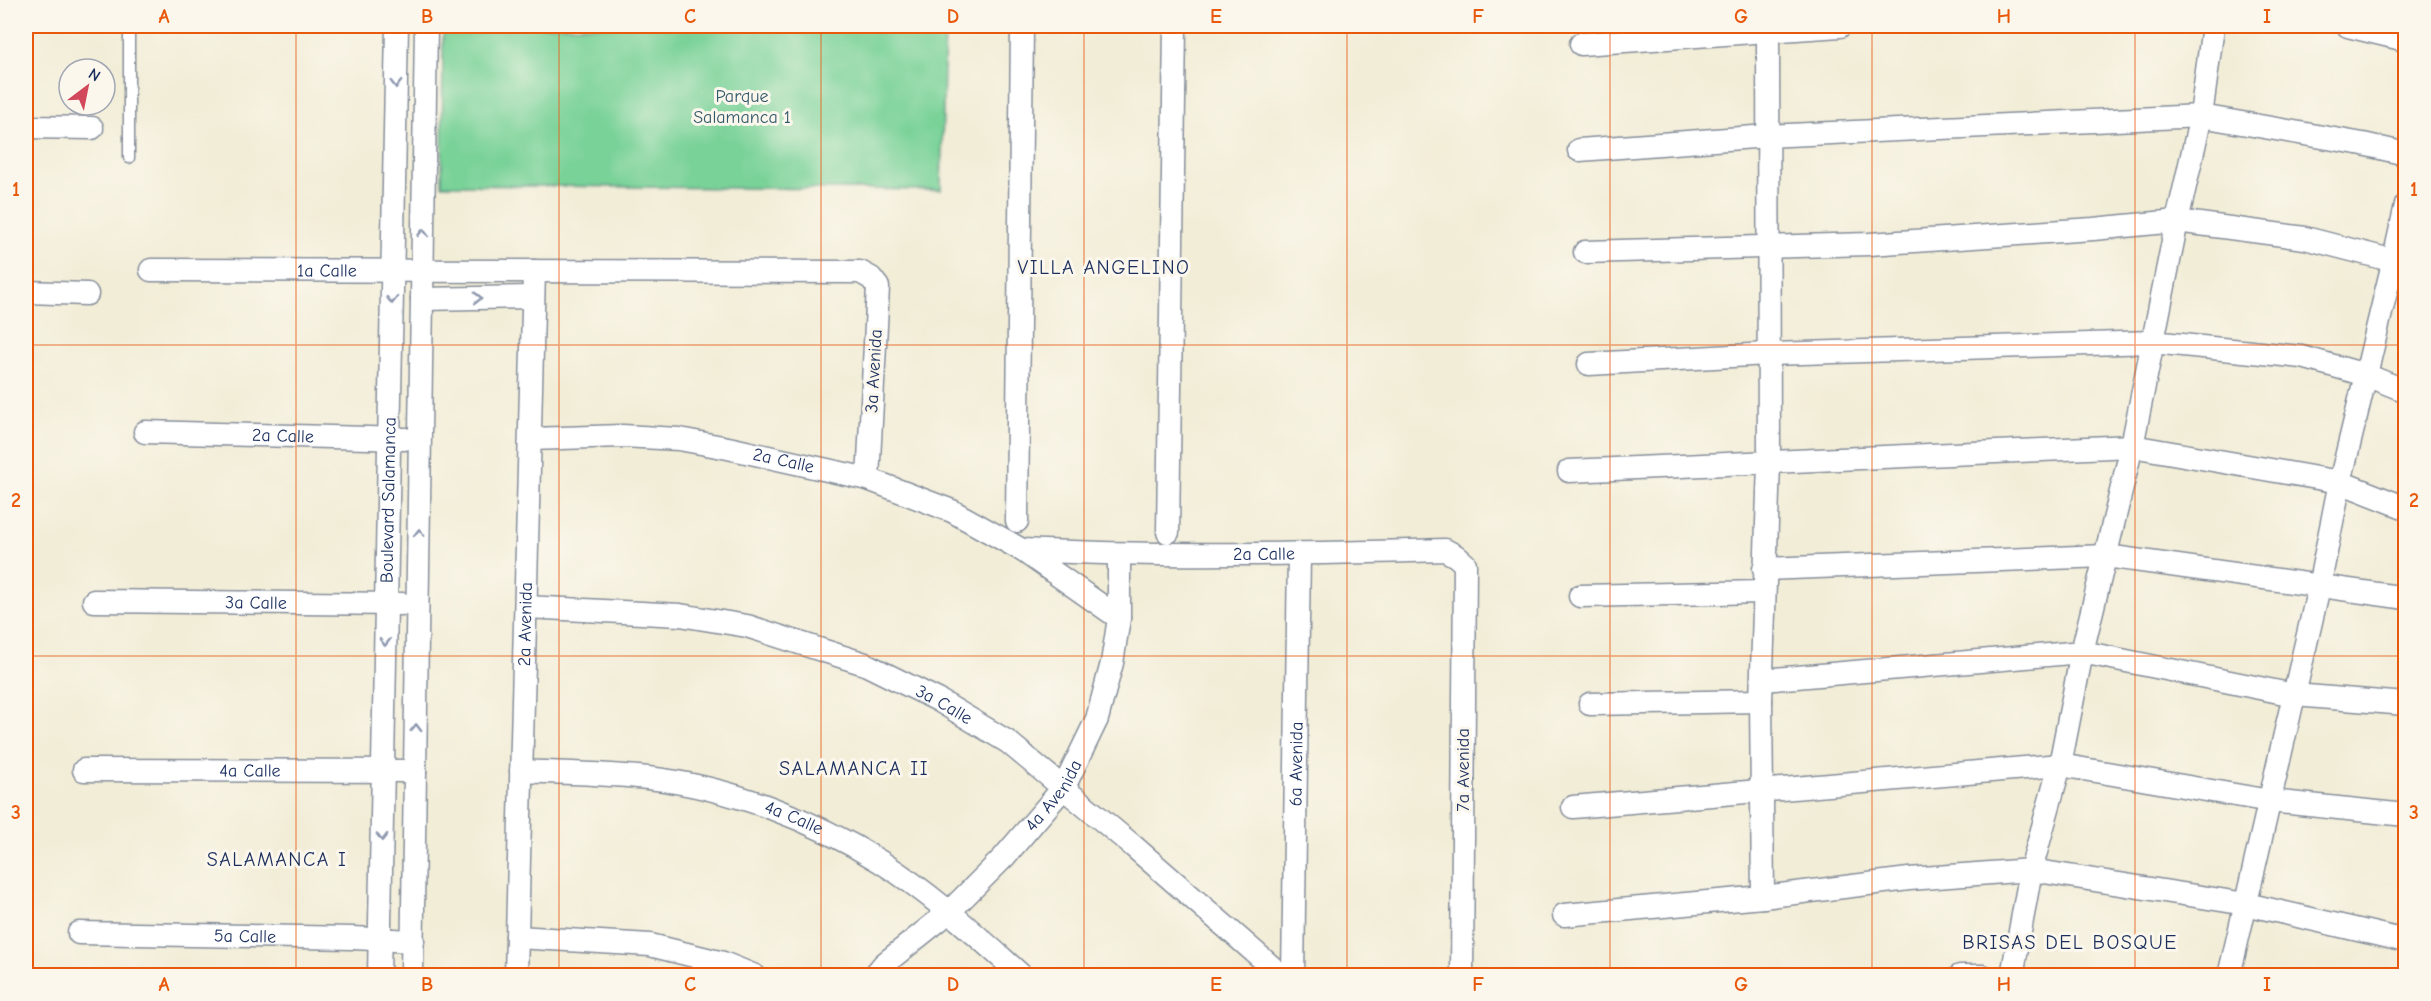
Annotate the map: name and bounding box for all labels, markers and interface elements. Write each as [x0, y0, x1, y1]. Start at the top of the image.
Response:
text: A [158, 5, 170, 28]
text: B [421, 5, 433, 28]
text: C [684, 5, 696, 28]
text: D [947, 5, 959, 28]
text: E [1210, 5, 1222, 28]
text: F [1472, 5, 1484, 28]
text: G [1734, 5, 1748, 28]
text: H [1997, 5, 2011, 28]
text: I [2263, 5, 2271, 28]
north arrow [57, 57, 117, 117]
text: N [85, 65, 104, 86]
one-way arrow [389, 79, 402, 88]
park label: Parque Salamanca 1 [693, 86, 791, 128]
text: 1 [12, 178, 20, 201]
text: 1 [2410, 178, 2418, 201]
one-way arrow [417, 229, 429, 238]
district label: VILLA ANGELINO [1018, 256, 1190, 279]
street label: 1a Calle [297, 260, 357, 281]
one-way arrow [473, 292, 482, 304]
one-way arrow [386, 295, 398, 304]
street label: 3a Avenida [861, 329, 887, 413]
street label: Boulevard Salamanca [376, 417, 400, 583]
street label: 2a Calle [252, 424, 314, 447]
street label: 2a Calle [751, 443, 816, 477]
text: 2 [11, 489, 21, 512]
text: 2 [2409, 489, 2419, 512]
one-way arrow [413, 529, 425, 538]
street label: 2a Calle [1233, 543, 1295, 565]
street label: 2a Avenida [513, 582, 537, 667]
street label: 3a Calle [225, 592, 287, 613]
one-way arrow [379, 637, 392, 646]
street label: 3a Calle [912, 680, 976, 729]
street label: 6a Avenida [1285, 722, 1307, 806]
one-way arrow [410, 724, 422, 733]
street label: 7a Avenida [1453, 728, 1474, 812]
street label: 4a Avenida [1020, 756, 1086, 835]
district label: SALAMANCA II [779, 757, 929, 780]
street label: 4a Calle [219, 760, 281, 781]
street label: 4a Calle [762, 796, 827, 839]
text: 3 [11, 801, 21, 824]
text: 3 [2409, 801, 2419, 824]
one-way arrow [376, 832, 388, 841]
district label: SALAMANCA I [207, 848, 347, 871]
street label: 5a Calle [214, 925, 276, 947]
district label: BRISAS DEL BOSQUE [1962, 931, 2178, 954]
text: A [158, 973, 170, 996]
text: B [421, 973, 433, 996]
text: C [684, 973, 696, 996]
text: D [947, 973, 959, 996]
text: E [1210, 973, 1222, 996]
text: F [1472, 973, 1484, 996]
text: G [1734, 973, 1748, 996]
text: H [1997, 973, 2011, 996]
text: I [2263, 973, 2271, 996]

